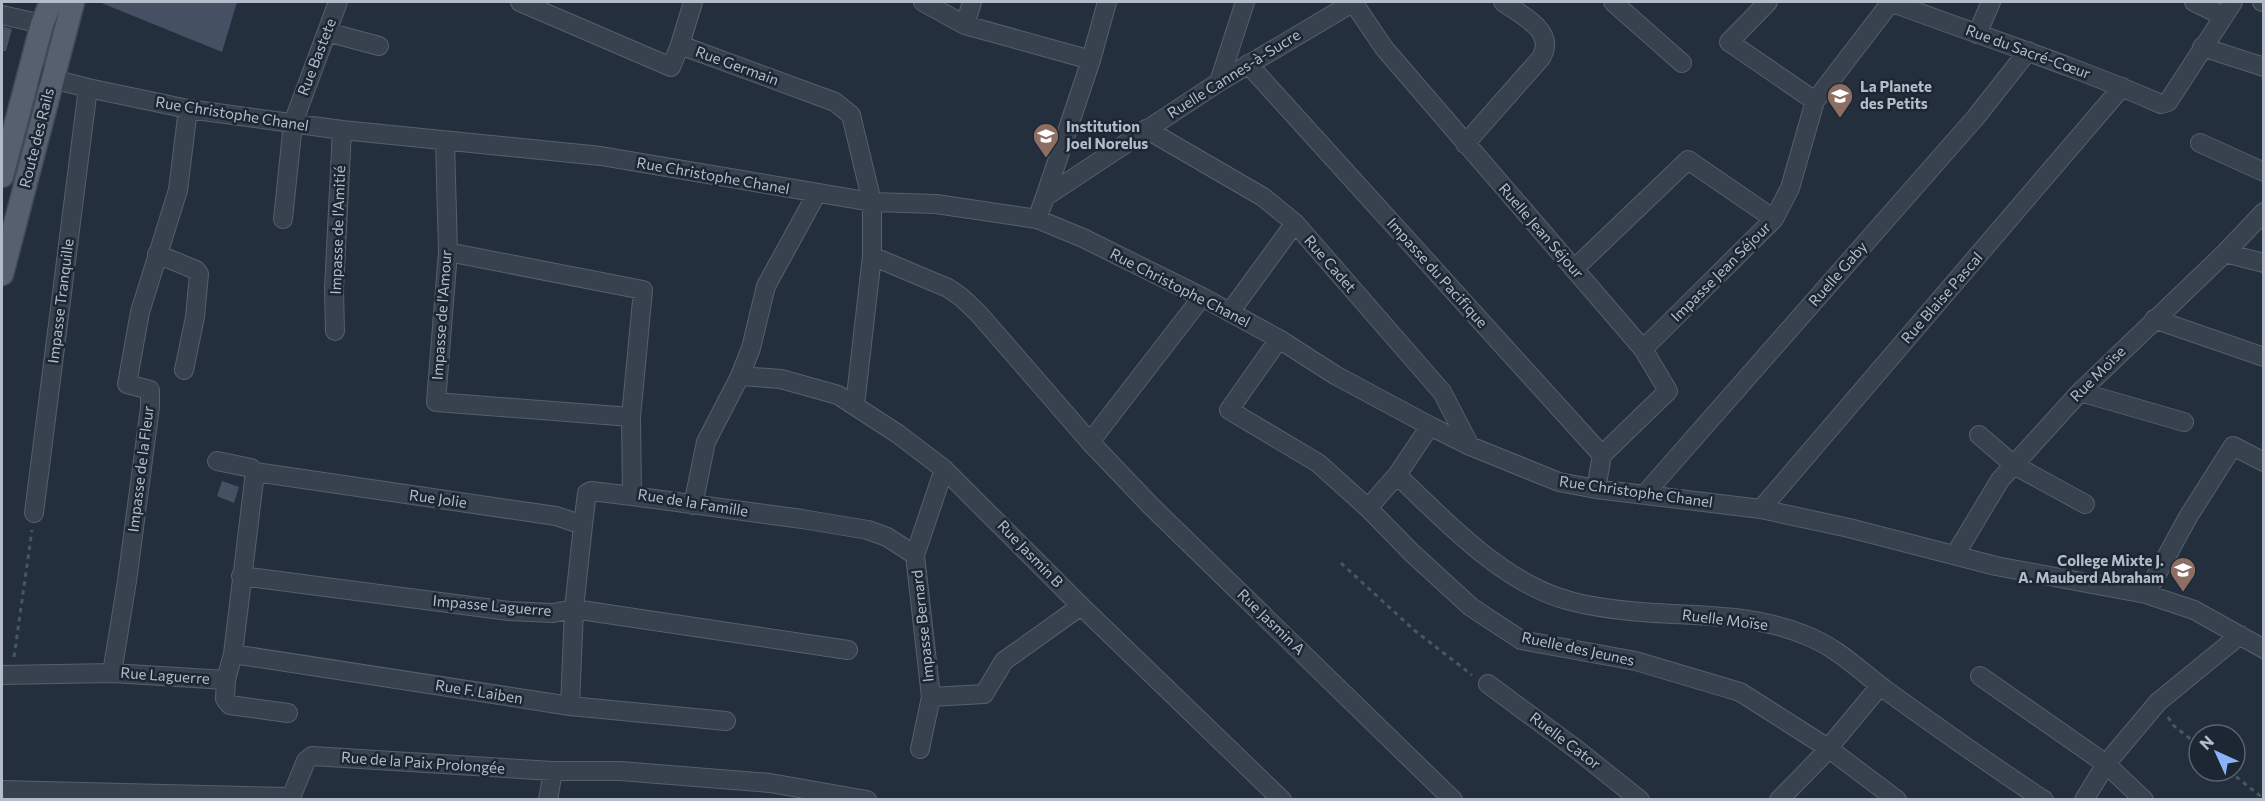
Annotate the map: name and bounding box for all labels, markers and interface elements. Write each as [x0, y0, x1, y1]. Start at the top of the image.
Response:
street label: Rue Bastete [293, 15, 339, 98]
street label: Rue du Sacré-Cœur [1963, 20, 2093, 82]
street label: Ruelle Cannes-à-Sucre [1164, 25, 1303, 121]
street label: Rue Germain [693, 42, 781, 88]
place label: La Planete des Petits [1860, 77, 1932, 112]
school or university icon: La Planete des Petits [1825, 81, 1855, 119]
street label: Route des Rails [15, 86, 57, 190]
street label: Rue Christophe Chanel [154, 92, 310, 134]
place label: Institution Joel Norelus [1066, 117, 1148, 152]
school or university icon: Institution Joel Norelus [1031, 121, 1061, 159]
street label: Rue Christophe Chanel [635, 153, 791, 197]
street label: Impasse de l'Amitié [326, 165, 348, 295]
street label: Ruelle Jean Séjour [1496, 179, 1588, 282]
street label: Impasse du Pacifique [1384, 214, 1492, 331]
street label: Impasse Jean Séjour [1667, 218, 1774, 325]
street label: Rue Cadet [1301, 231, 1360, 296]
street label: Impasse Tranquille [43, 237, 77, 364]
street label: Ruelle Gaby [1804, 237, 1870, 309]
street label: Rue Christophe Chanel [1107, 244, 1254, 330]
street label: Rue Blaise Pascal [1897, 248, 1986, 347]
street label: Impasse de l'Amour [427, 249, 455, 381]
street label: Rue Moïse [2066, 342, 2129, 405]
street label: Impasse de la Fleur [123, 405, 157, 533]
street label: Rue Christophe Chanel [1558, 471, 1714, 511]
street label: Rue de la Famille [637, 484, 750, 520]
street label: Rue Jolie [408, 485, 468, 511]
street label: Rue Jasmin B [994, 516, 1067, 591]
place label: College Mixte J. A. Mauberd Abraham [2018, 551, 2164, 586]
school or university icon: College Mixte J. A. Mauberd Abraham [2168, 555, 2198, 593]
street label: Impasse Bernard [907, 569, 937, 683]
street label: Rue Jasmin A [1234, 585, 1309, 658]
street label: Impasse Laguerre [432, 591, 552, 619]
street label: Ruelle Moïse [1681, 605, 1769, 633]
street label: Ruelle des Jeunes [1520, 627, 1636, 669]
street label: Rue Laguerre [120, 663, 210, 687]
street label: Rue F. Laiben [434, 675, 524, 707]
street label: Ruelle Cator [1527, 708, 1604, 773]
north arrow [2187, 723, 2247, 783]
text: N [2195, 731, 2217, 753]
street label: Rue de la Paix Prolongée [340, 747, 506, 777]

